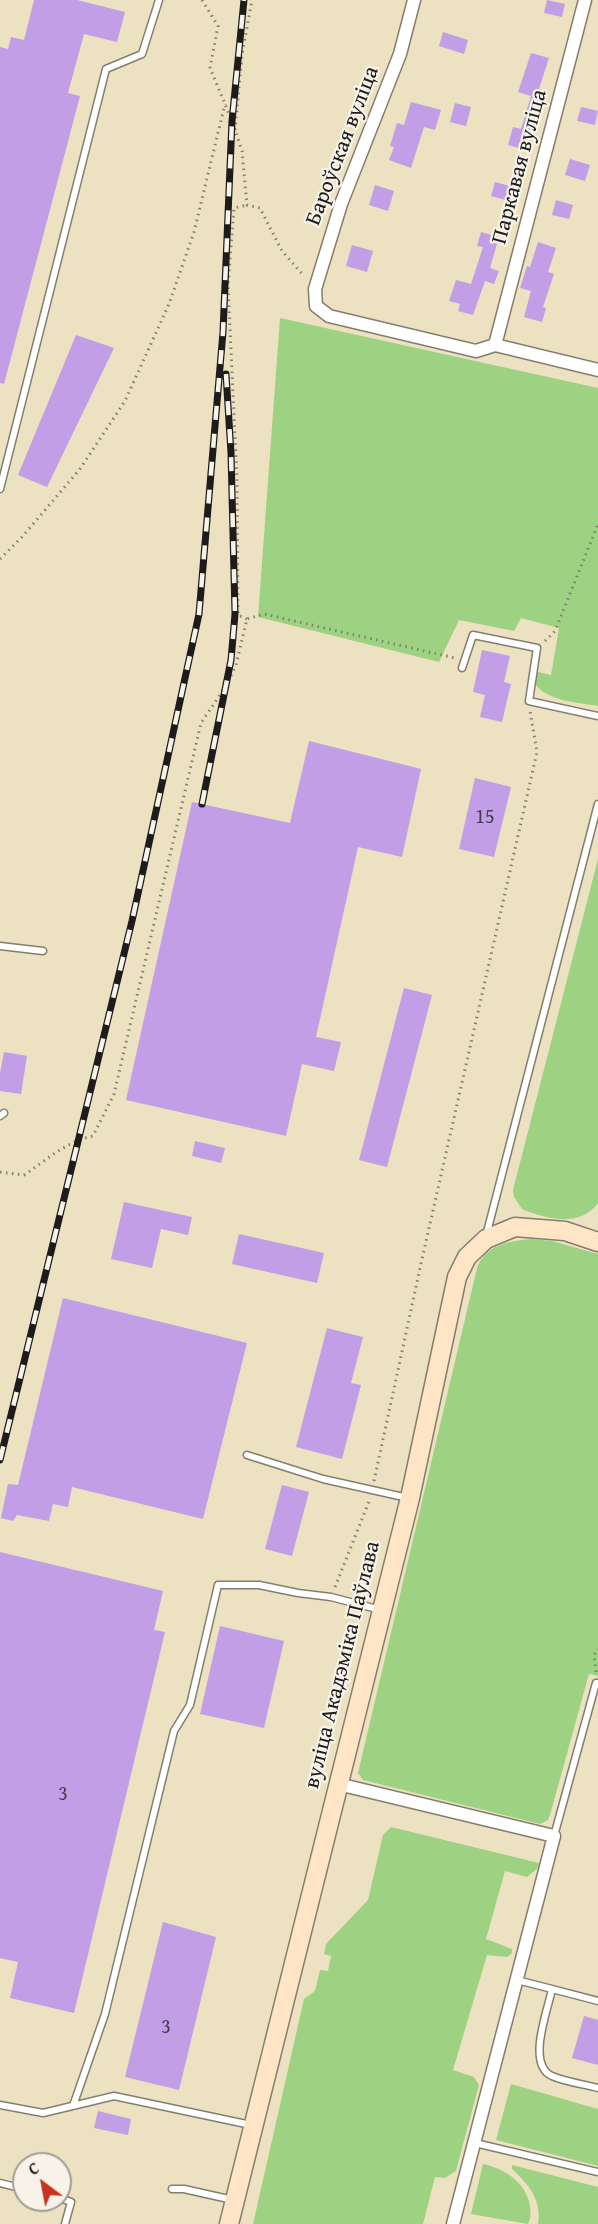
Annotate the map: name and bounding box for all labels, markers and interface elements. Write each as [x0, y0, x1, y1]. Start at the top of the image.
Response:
street label: Бароўская вуліца [301, 63, 385, 229]
street label: Паркавая вуліца [487, 87, 553, 247]
house number: 15 [475, 806, 495, 830]
street label: вуліца Акадэміка Паўлава [299, 1539, 387, 1791]
house number: 3 [58, 1783, 68, 1807]
house number: 3 [161, 2016, 171, 2040]
north arrow [12, 2152, 72, 2212]
text: С [23, 2156, 44, 2181]

